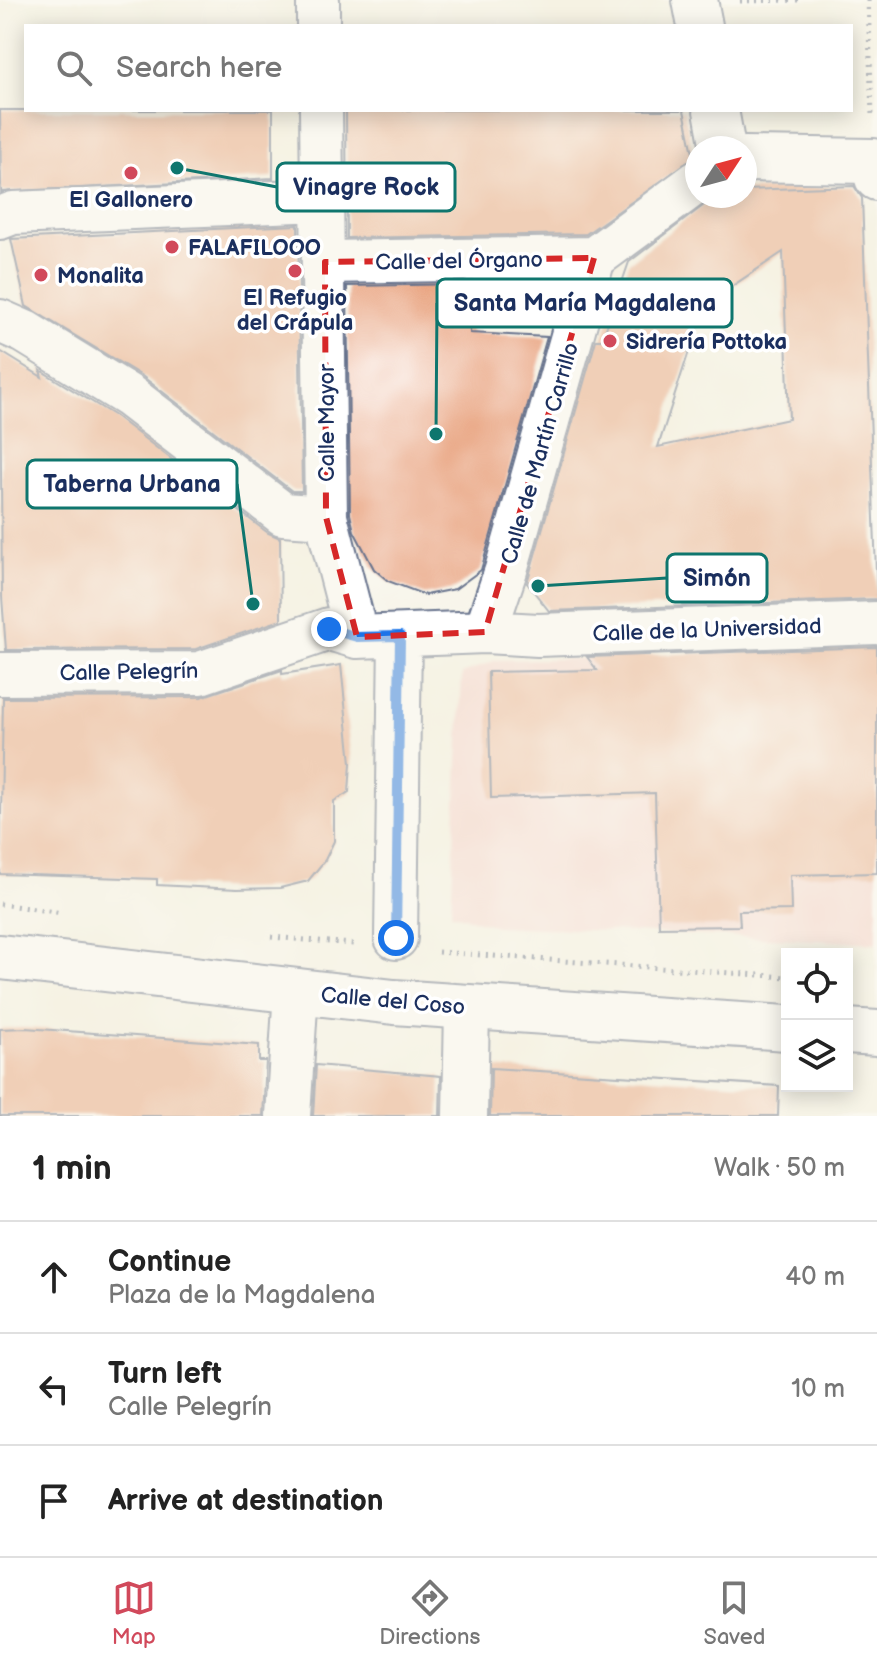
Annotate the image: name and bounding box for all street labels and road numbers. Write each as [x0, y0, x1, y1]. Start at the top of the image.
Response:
street label: Calle del Órgano [375, 246, 543, 276]
street label: Calle de Martín Carrillo [496, 339, 585, 567]
street label: Calle Mayor [314, 363, 341, 482]
street label: Calle de la Universidad [592, 613, 822, 648]
street label: Calle Pelegrín [59, 658, 199, 687]
street label: Calle del Coso [320, 982, 466, 1021]

